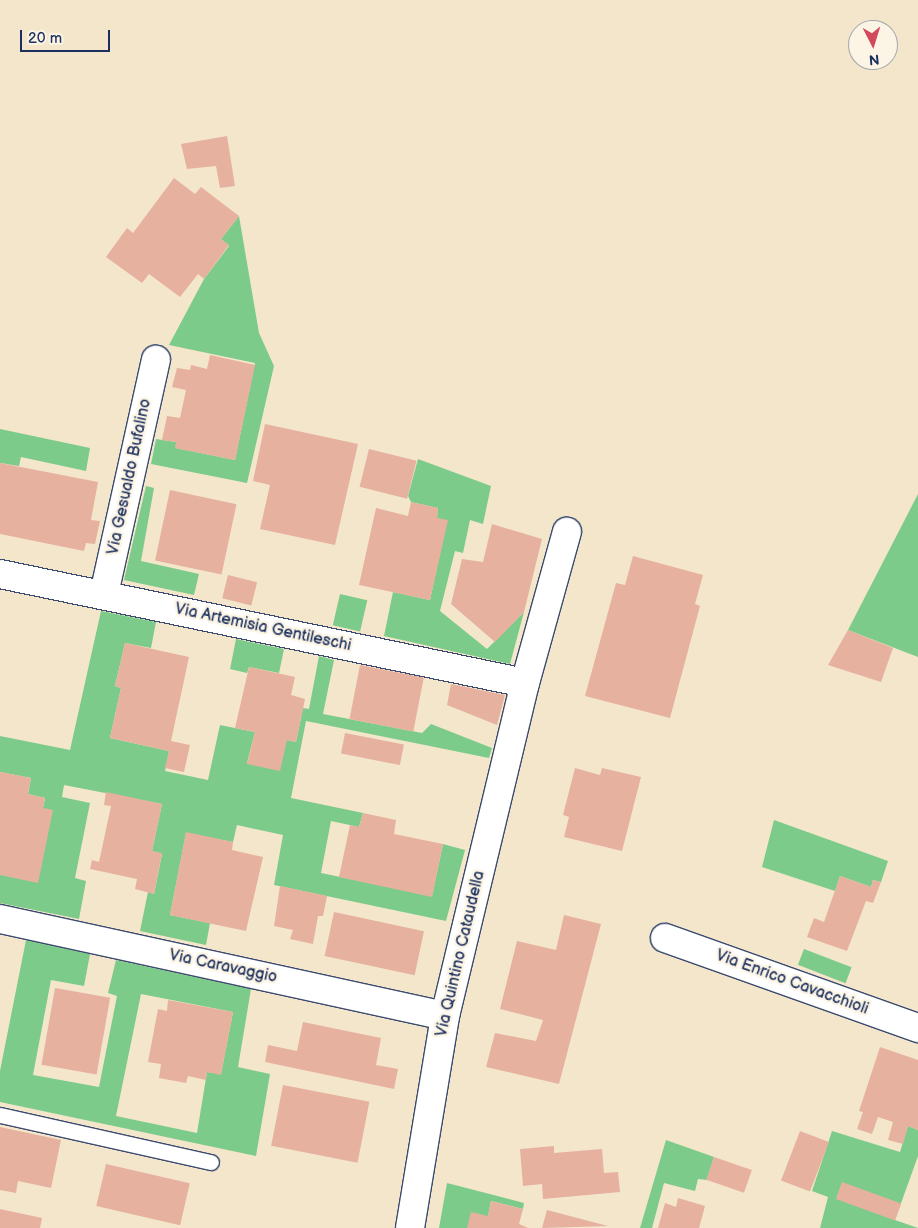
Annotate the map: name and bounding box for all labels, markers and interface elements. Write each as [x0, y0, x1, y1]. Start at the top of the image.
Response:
scale bar [22, 20, 112, 52]
north arrow [848, 20, 898, 70]
text: 20 m [28, 29, 62, 48]
text: N [868, 51, 880, 68]
street label: Via Gesualdo Bufalino [104, 397, 156, 557]
street label: Via Artemisia Gentileschi [173, 600, 353, 656]
street label: Via Quintino Cataudella [433, 869, 489, 1039]
street label: Via Caravaggio [167, 946, 279, 988]
street label: Via Enrico Cavacchioli [713, 946, 871, 1020]

